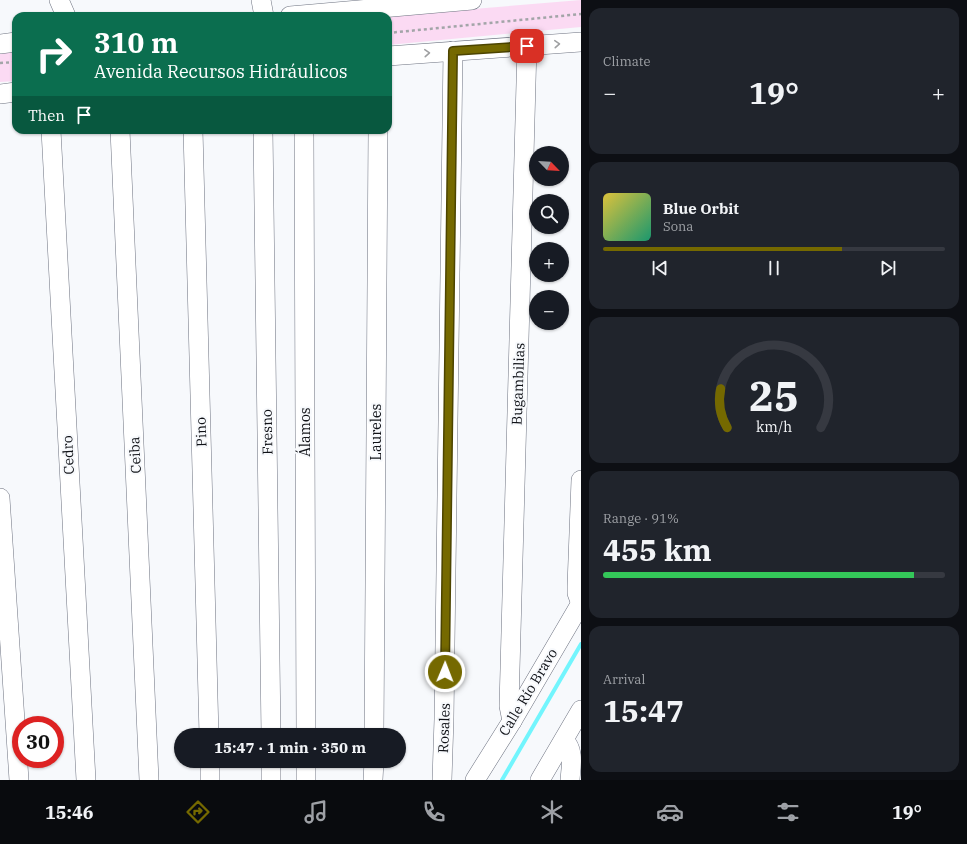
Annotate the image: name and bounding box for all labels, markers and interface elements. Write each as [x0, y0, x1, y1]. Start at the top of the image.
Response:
text: 310 m [94, 24, 178, 61]
icon: right [28, 28, 80, 80]
pin [510, 29, 544, 63]
icon: arrive [516, 35, 538, 57]
one-way arrow [554, 39, 560, 48]
one-way arrow [424, 49, 430, 58]
text: Climate [603, 53, 650, 70]
text: Avenida Recursos Hidráulicos [94, 60, 348, 83]
text: 19° [749, 73, 799, 112]
text: − [603, 78, 616, 107]
text: + [932, 78, 945, 107]
icon: arrive [73, 104, 95, 126]
text: Then [28, 106, 65, 125]
north arrow [529, 146, 569, 186]
map controls [529, 146, 569, 330]
button: search [529, 194, 569, 234]
text: Blue Orbit [663, 199, 739, 218]
text: Sona [663, 218, 693, 235]
button: + [529, 242, 569, 282]
icon: previous [649, 257, 671, 279]
icon: pause [763, 257, 785, 279]
icon: next [877, 257, 899, 279]
button: − [529, 290, 569, 330]
street label: Bugambilias [508, 342, 528, 425]
text: 25 [749, 368, 799, 422]
street label: Laureles [367, 403, 385, 460]
street label: Álamos [295, 407, 314, 457]
street label: Fresno [258, 409, 276, 455]
street label: Pino [191, 417, 211, 447]
text: km/h [756, 417, 792, 436]
street label: Cedro [58, 435, 78, 475]
street label: Ceiba [125, 436, 145, 474]
text: Range · 91% [603, 510, 679, 527]
text: 455 km [603, 530, 712, 569]
street label: Calle Río Bravo [495, 645, 561, 739]
position arrow [424, 651, 466, 693]
text: Arrival [603, 671, 645, 688]
text: 15:47 [603, 691, 684, 730]
street label: Rosales [434, 702, 454, 753]
speed limit sign: 30 [12, 716, 64, 768]
text: 15:47 · 1 min · 350 m [214, 738, 366, 757]
icon: directions [184, 798, 212, 826]
icon: music [302, 798, 330, 826]
icon: phone [420, 798, 448, 826]
icon: climate [538, 798, 566, 826]
icon: car [656, 798, 684, 826]
icon: filters [774, 798, 802, 826]
text: 15:46 [45, 801, 94, 824]
text: 19° [892, 801, 922, 824]

